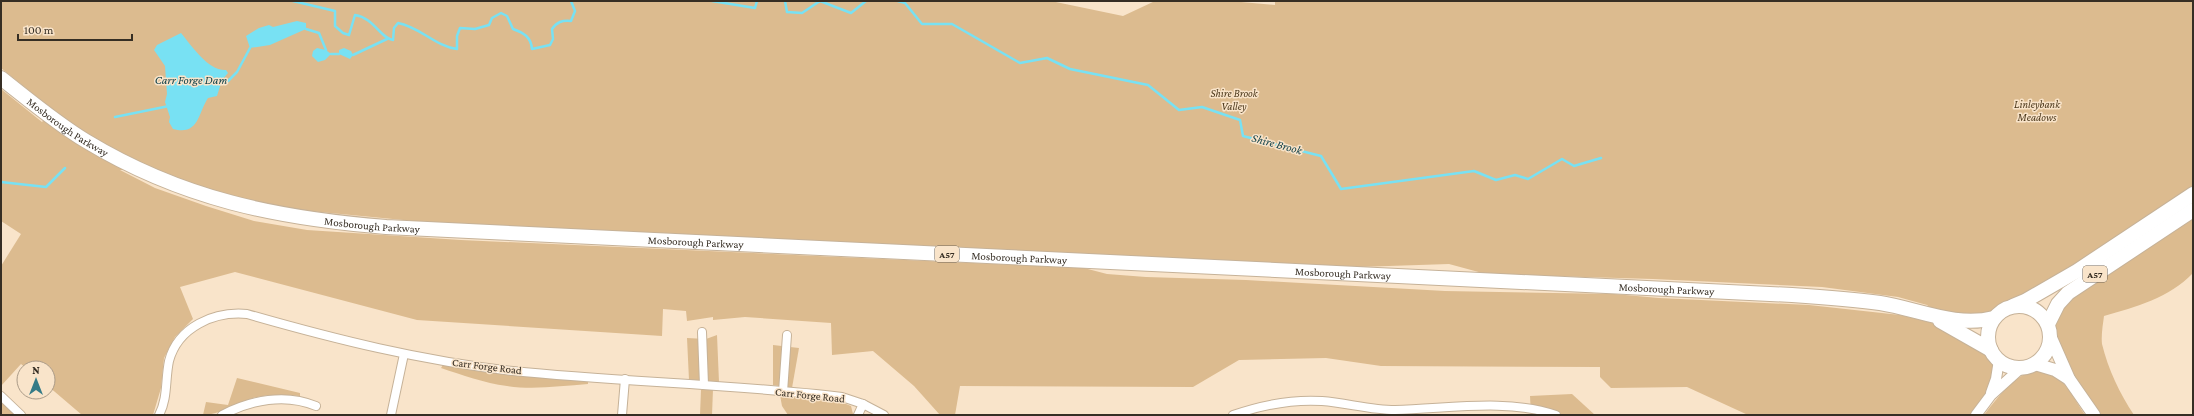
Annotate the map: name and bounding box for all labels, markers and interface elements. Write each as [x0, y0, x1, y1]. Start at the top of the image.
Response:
scale bar [18, 16, 132, 42]
text: 100 m [24, 23, 54, 37]
water label: Carr Forge Dam [155, 73, 228, 87]
park label: Shire Brook Valley [1210, 87, 1259, 113]
street label: Mosborough Parkway [25, 95, 111, 160]
park label: Linleybank Meadows [2014, 98, 2061, 123]
water label: Shire Brook [1250, 131, 1304, 158]
street label: Mosborough Parkway [324, 215, 421, 236]
street label: Mosborough Parkway [647, 234, 745, 251]
road number: A57 [935, 246, 959, 262]
street label: Mosborough Parkway [971, 249, 1068, 267]
street label: Mosborough Parkway [1295, 265, 1392, 283]
road number: A57 [2083, 266, 2107, 282]
street label: Mosborough Parkway [1618, 281, 1716, 298]
street label: Carr Forge Road [451, 356, 523, 377]
north arrow [16, 360, 56, 400]
text: N [32, 364, 40, 376]
street label: Carr Forge Road [774, 385, 846, 406]

